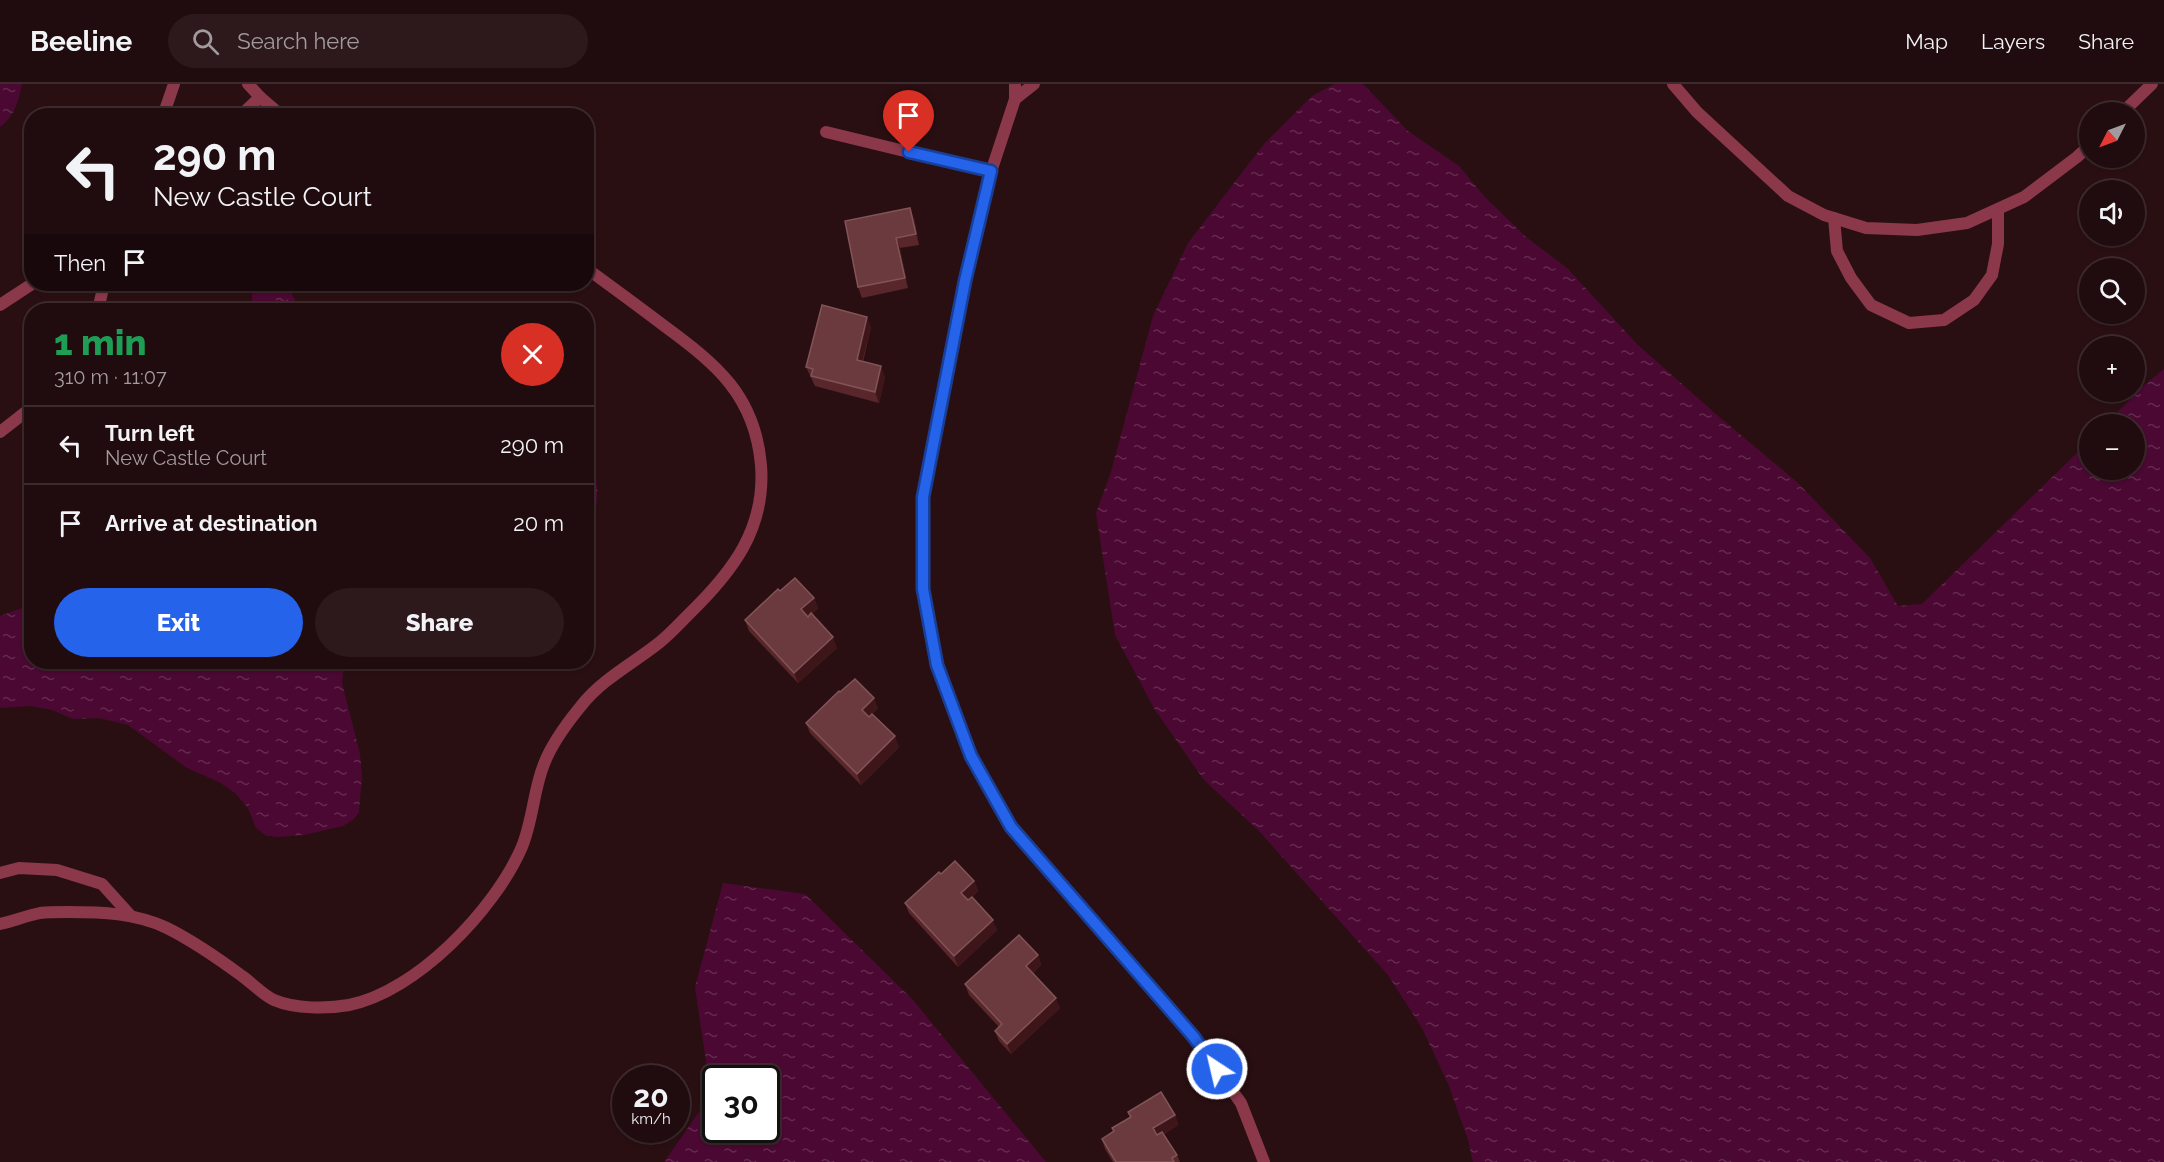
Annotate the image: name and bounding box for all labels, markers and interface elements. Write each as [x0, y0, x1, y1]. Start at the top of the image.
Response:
search box [168, 14, 588, 68]
text: Beeline [30, 25, 132, 58]
icon: search [189, 25, 222, 58]
text: Search here [237, 28, 359, 54]
text: Map [1905, 29, 1948, 54]
text: Layers [1981, 29, 2045, 54]
text: Share [2078, 29, 2134, 54]
pin [883, 90, 934, 152]
icon: arrive [892, 99, 925, 132]
north arrow [2079, 102, 2145, 168]
map controls [2079, 102, 2145, 480]
text: 290 m [153, 131, 276, 180]
icon: left [54, 132, 132, 210]
button: sound [2079, 180, 2145, 246]
text: New Castle Court [153, 181, 372, 212]
icon: arrive [118, 246, 151, 279]
text: Then [54, 250, 106, 276]
button: search [2079, 258, 2145, 324]
text: 1 min [54, 321, 146, 363]
button: close [501, 323, 564, 386]
button: + [2079, 336, 2145, 402]
text: 310 m · 11:07 [54, 365, 167, 389]
button: − [2079, 414, 2145, 480]
text: Turn left [105, 420, 195, 446]
icon: left [54, 429, 87, 462]
text: 290 m [500, 432, 564, 458]
text: New Castle Court [105, 446, 267, 470]
icon: arrive [54, 507, 87, 540]
text: Arrive at destination [105, 510, 318, 536]
text: 20 m [513, 510, 564, 536]
button: Exit [54, 588, 303, 657]
button: Share [315, 588, 564, 657]
position arrow [1185, 1037, 1249, 1101]
speed limit sign: 30 [702, 1065, 780, 1143]
text: 20 [633, 1079, 669, 1114]
text: km/h [631, 1110, 671, 1128]

